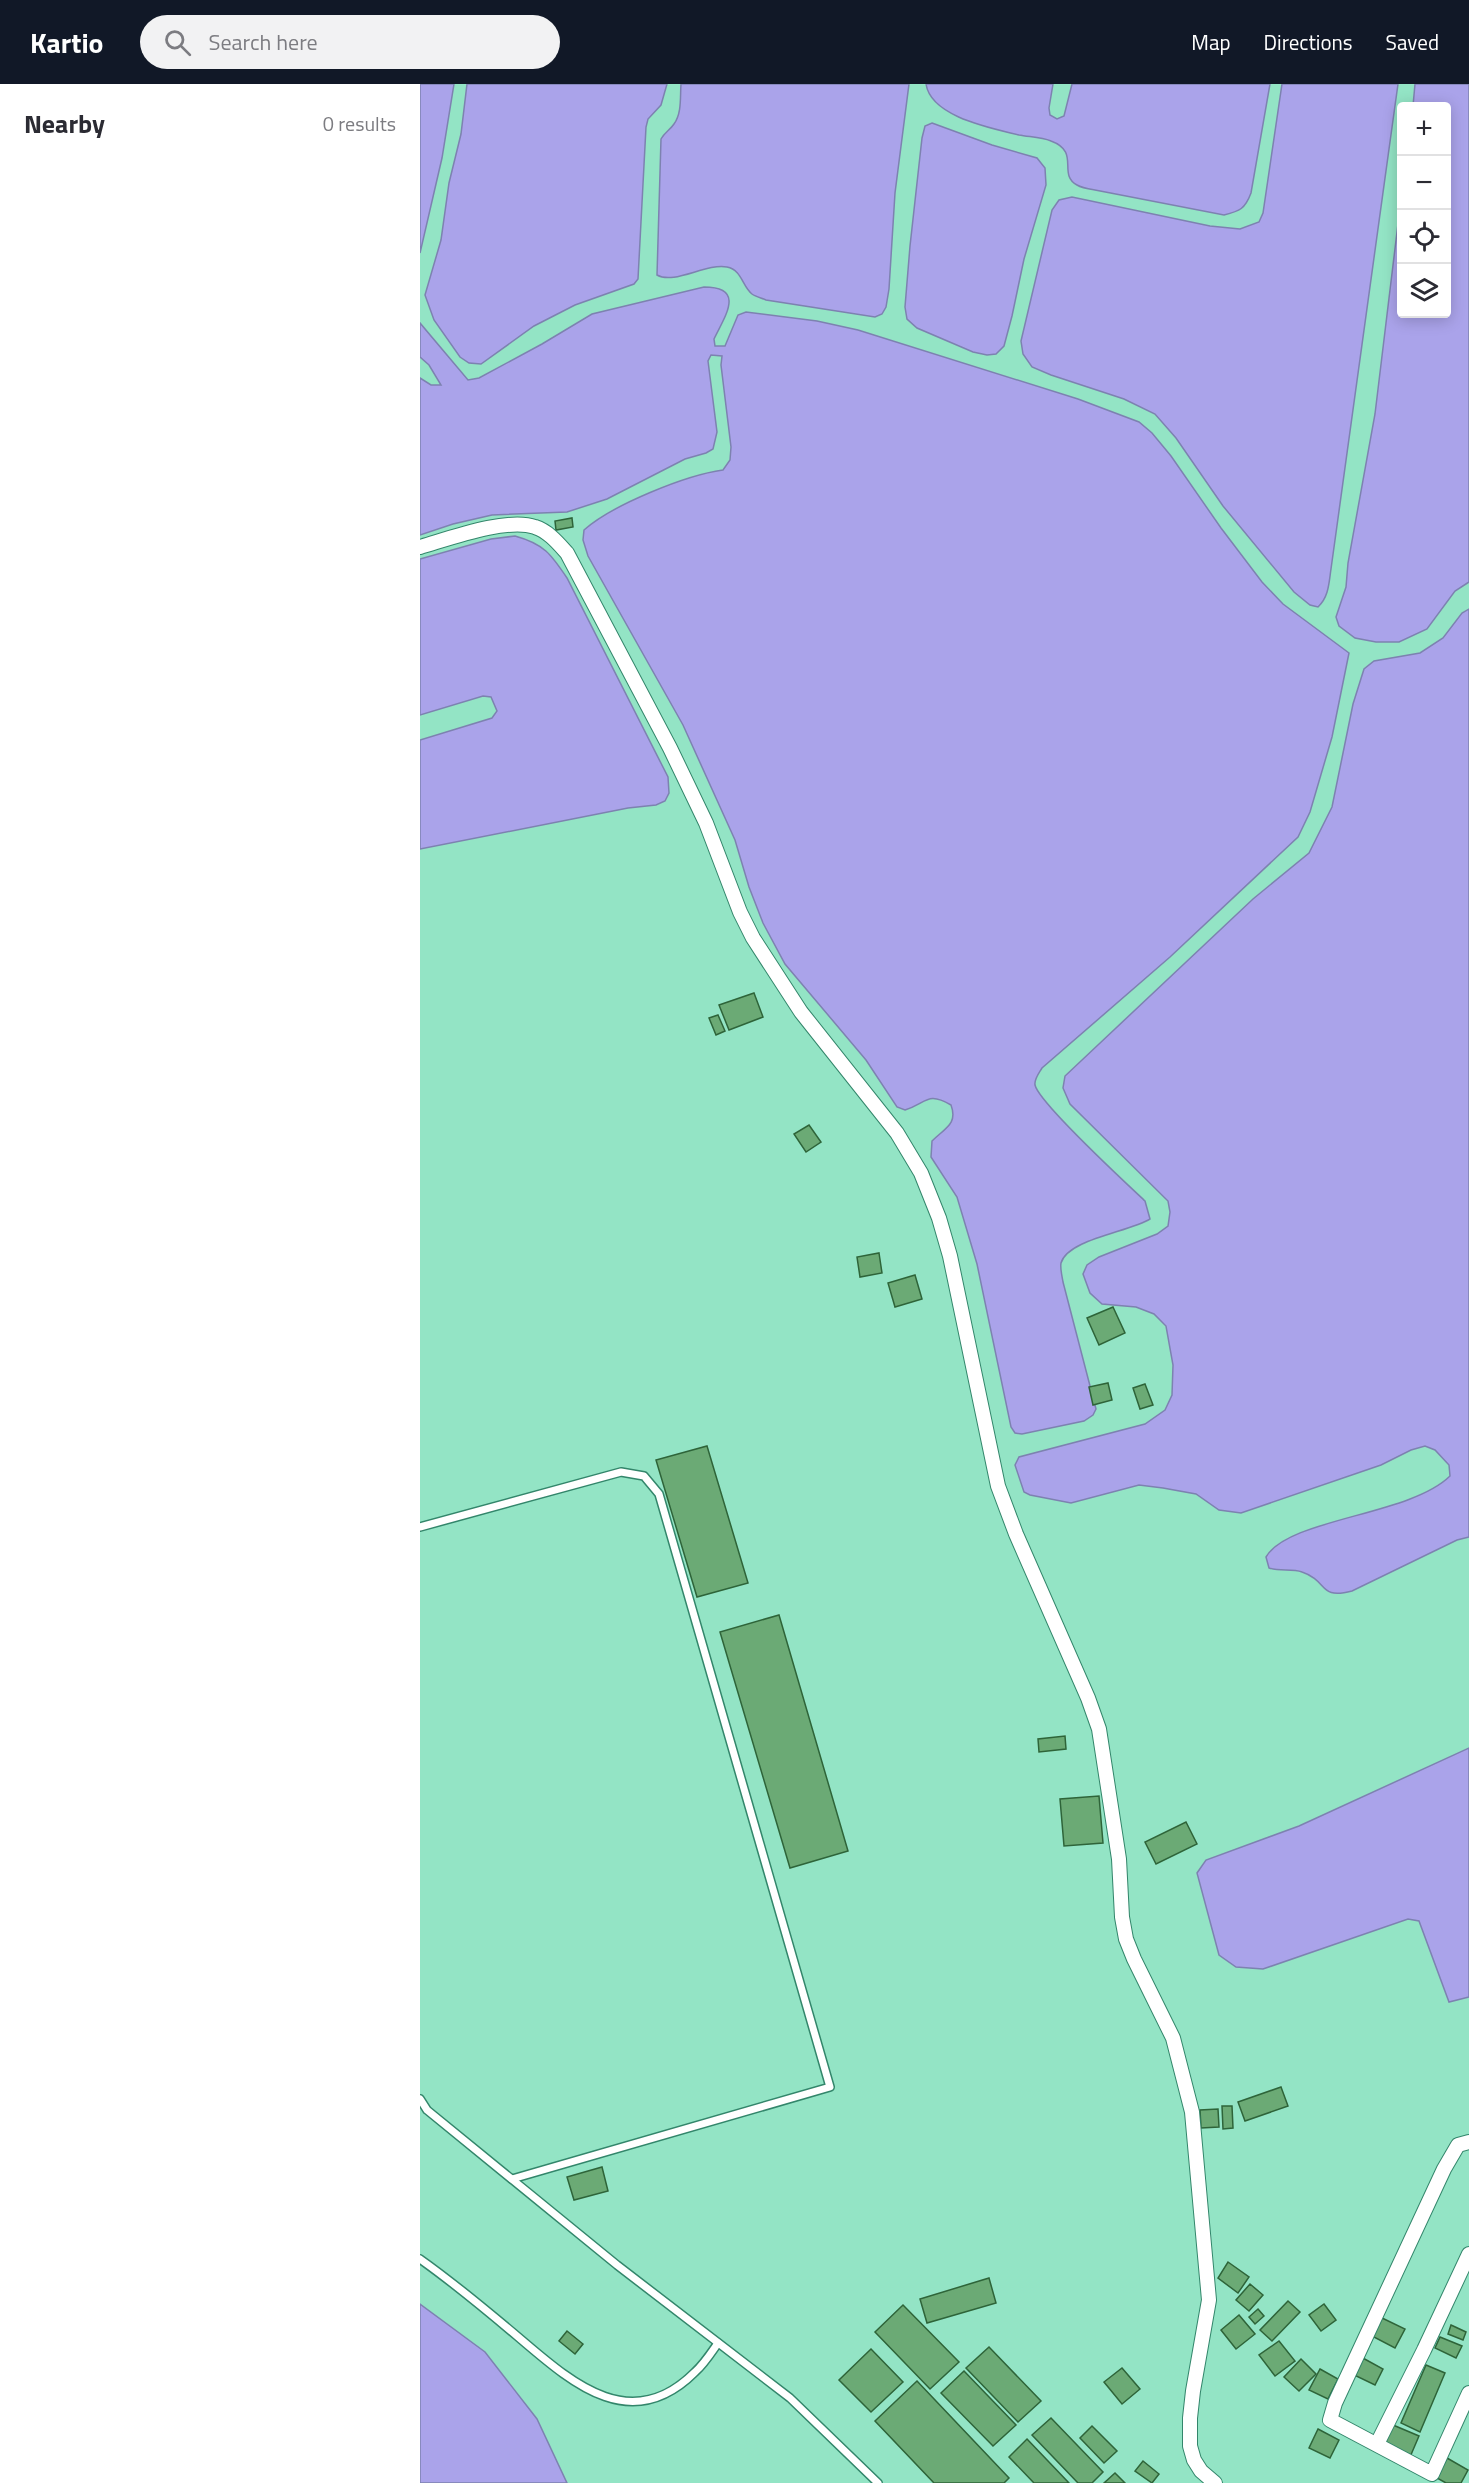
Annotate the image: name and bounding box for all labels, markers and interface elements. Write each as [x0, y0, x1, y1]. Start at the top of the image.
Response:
search box [140, 15, 560, 69]
text: Kartio [30, 21, 104, 64]
text: Search here [209, 25, 318, 59]
icon: search [161, 26, 194, 59]
text: Map [1191, 26, 1231, 58]
text: Directions [1264, 26, 1353, 58]
text: Saved [1386, 26, 1439, 58]
map controls [1397, 102, 1451, 318]
button: + [1397, 102, 1451, 156]
text: Nearby [24, 104, 105, 143]
text: 0 results [323, 108, 396, 139]
button: − [1397, 156, 1451, 210]
button: locate [1397, 210, 1451, 264]
button: layers [1397, 264, 1451, 318]

